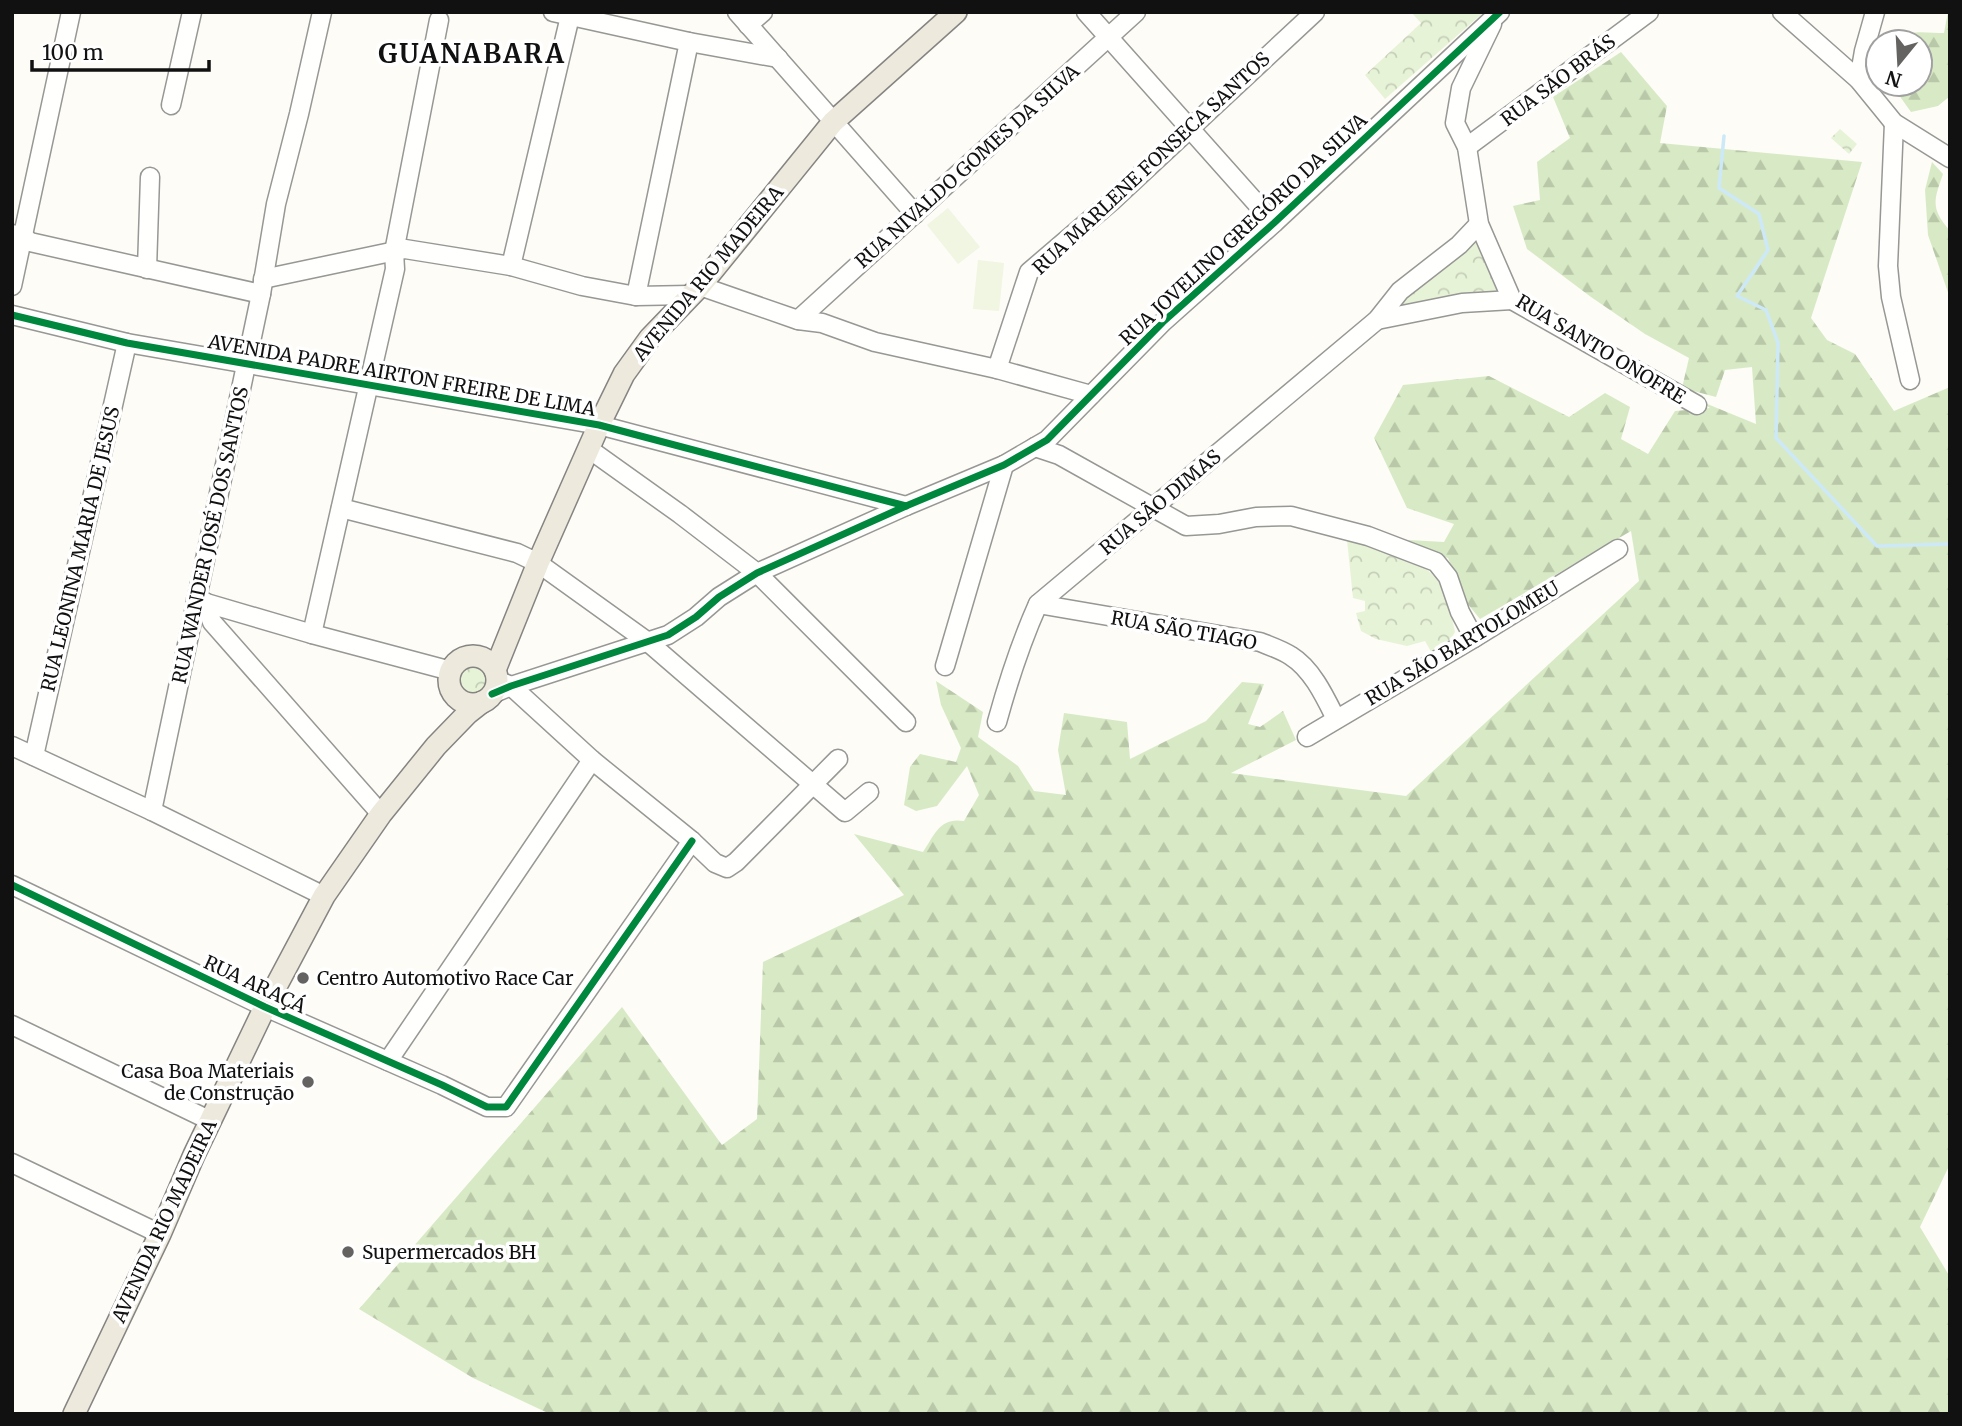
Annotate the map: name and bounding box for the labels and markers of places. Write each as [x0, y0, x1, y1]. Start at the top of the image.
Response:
place label: Centro Automotivo Race Car [317, 966, 574, 990]
marker: Centro Automotivo Race Car [295, 970, 311, 986]
place label: Casa Boa Materiais de Construção [121, 1059, 294, 1105]
marker: Casa Boa Materiais de Construção [300, 1074, 316, 1090]
place label: Supermercados BH [362, 1240, 536, 1264]
marker: Supermercados BH [340, 1244, 356, 1260]

